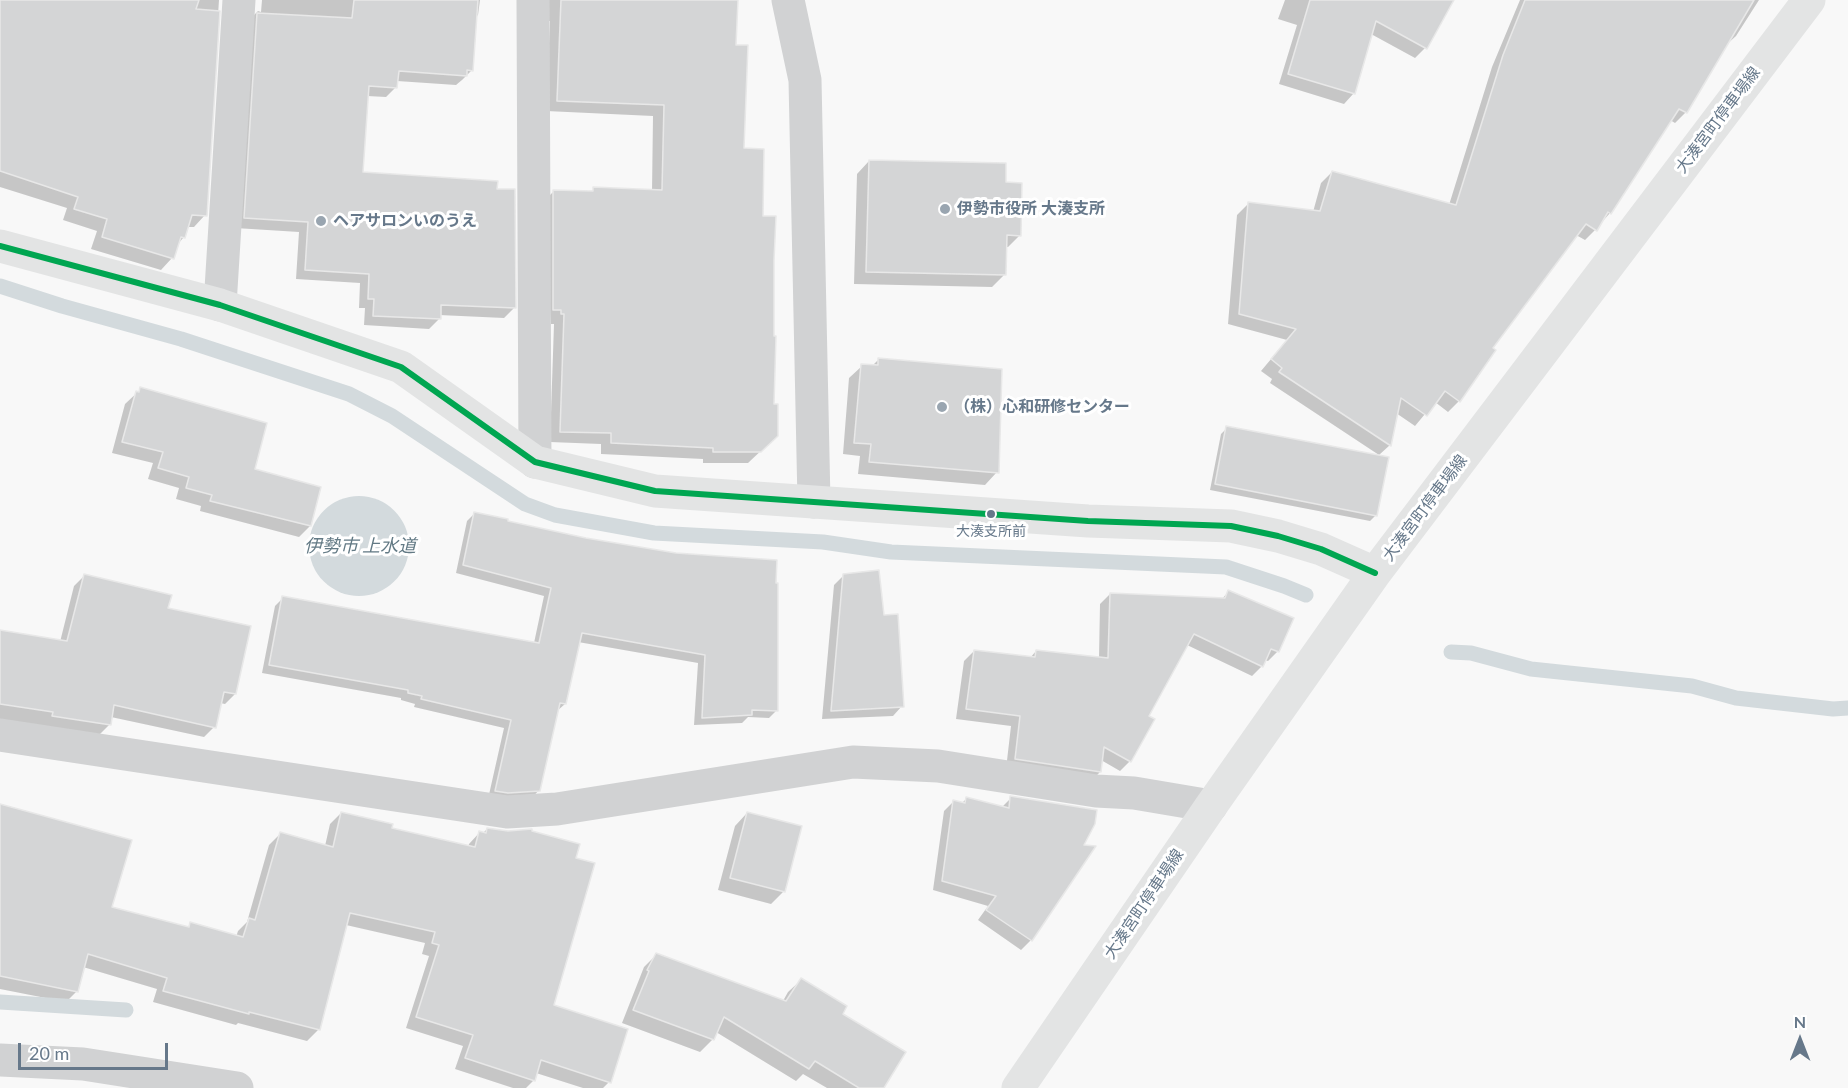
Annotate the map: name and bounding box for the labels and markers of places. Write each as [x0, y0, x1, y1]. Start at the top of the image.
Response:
place label: 伊勢市役所 大湊支所 [957, 199, 1105, 219]
marker: 伊勢市役所 大湊支所 [938, 202, 952, 216]
place label: ヘアサロンいのうえ [333, 211, 477, 231]
marker: ヘアサロンいのうえ [314, 214, 328, 228]
place label: （株）心和研修センター [954, 397, 1130, 417]
marker: （株）心和研修センター [935, 400, 949, 414]
marker: 大湊支所前 [985, 508, 997, 520]
place label: 大湊支所前 [956, 523, 1026, 539]

